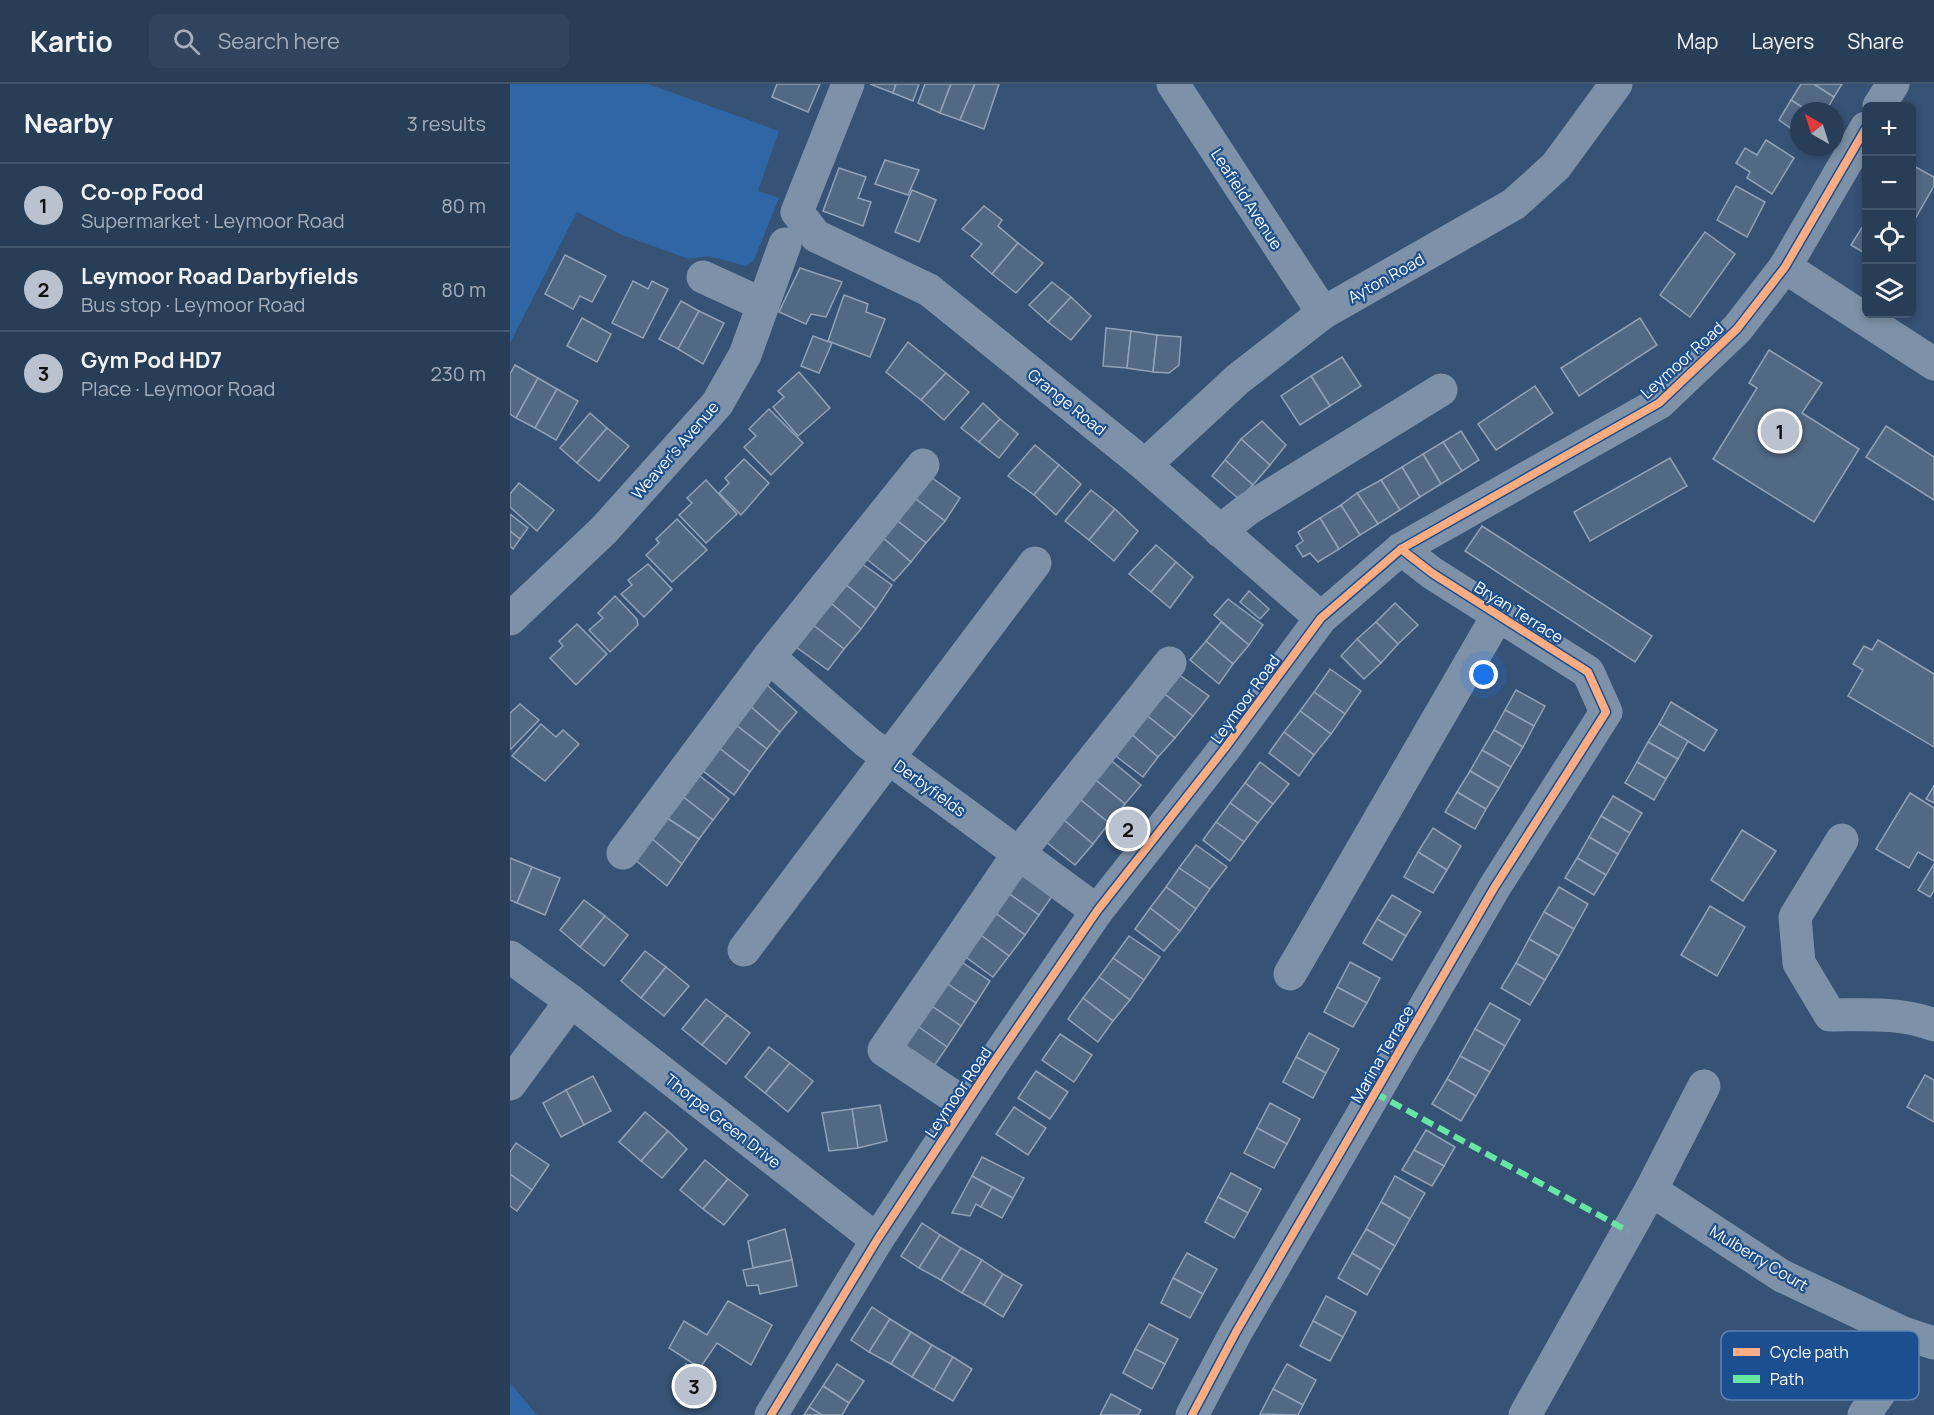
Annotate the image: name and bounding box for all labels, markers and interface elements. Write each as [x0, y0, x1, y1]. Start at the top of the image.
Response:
search box [149, 14, 569, 68]
text: Kartio [30, 22, 113, 60]
icon: search [170, 25, 203, 58]
text: Search here [218, 26, 340, 56]
text: Map [1677, 27, 1718, 55]
text: Layers [1751, 27, 1814, 55]
text: Share [1847, 27, 1904, 55]
north arrow [1790, 102, 1844, 156]
map controls [1862, 102, 1916, 318]
button: + [1862, 102, 1916, 156]
text: Nearby [24, 105, 113, 141]
text: 3 results [407, 110, 486, 137]
street label: Leafield Avenue [1206, 144, 1288, 254]
button: − [1862, 156, 1916, 210]
text: Co-op Food [81, 177, 204, 207]
text: 1 [39, 192, 48, 219]
text: 80 m [441, 192, 486, 219]
text: Supermarket · Leymoor Road [81, 207, 345, 234]
button: locate [1862, 210, 1916, 264]
street label: Ayton Road [1344, 248, 1428, 308]
text: Leymoor Road Darbyfields [81, 261, 358, 291]
button: layers [1862, 264, 1916, 318]
text: 2 [38, 276, 49, 303]
text: 80 m [441, 276, 486, 303]
text: Bus stop · Leymoor Road [81, 291, 305, 318]
street label: Leymoor Road [1636, 317, 1728, 403]
text: Gym Pod HD7 [81, 345, 222, 375]
text: 3 [38, 360, 49, 387]
text: 230 m [430, 360, 486, 387]
street label: Grange Road [1023, 364, 1111, 440]
text: Place · Leymoor Road [81, 375, 275, 402]
street label: Weaver's Avenue [626, 396, 724, 504]
pin: 1 [1760, 408, 1800, 454]
street label: Bryan Terrace [1470, 576, 1568, 648]
street label: Leymoor Road [1205, 650, 1285, 748]
your location [1469, 660, 1498, 689]
street label: Derbyfields [890, 754, 970, 822]
pin: 2 [1108, 806, 1148, 852]
street label: Marina Terrace [1345, 1001, 1419, 1107]
street label: Leymoor Road [919, 1042, 997, 1142]
street label: Thorpe Green Drive [660, 1069, 786, 1173]
street label: Mulberry Court [1706, 1220, 1812, 1296]
legend [1721, 1331, 1919, 1400]
text: Cycle path [1770, 1341, 1849, 1363]
pin: 3 [674, 1364, 714, 1408]
text: Path [1770, 1368, 1804, 1390]

